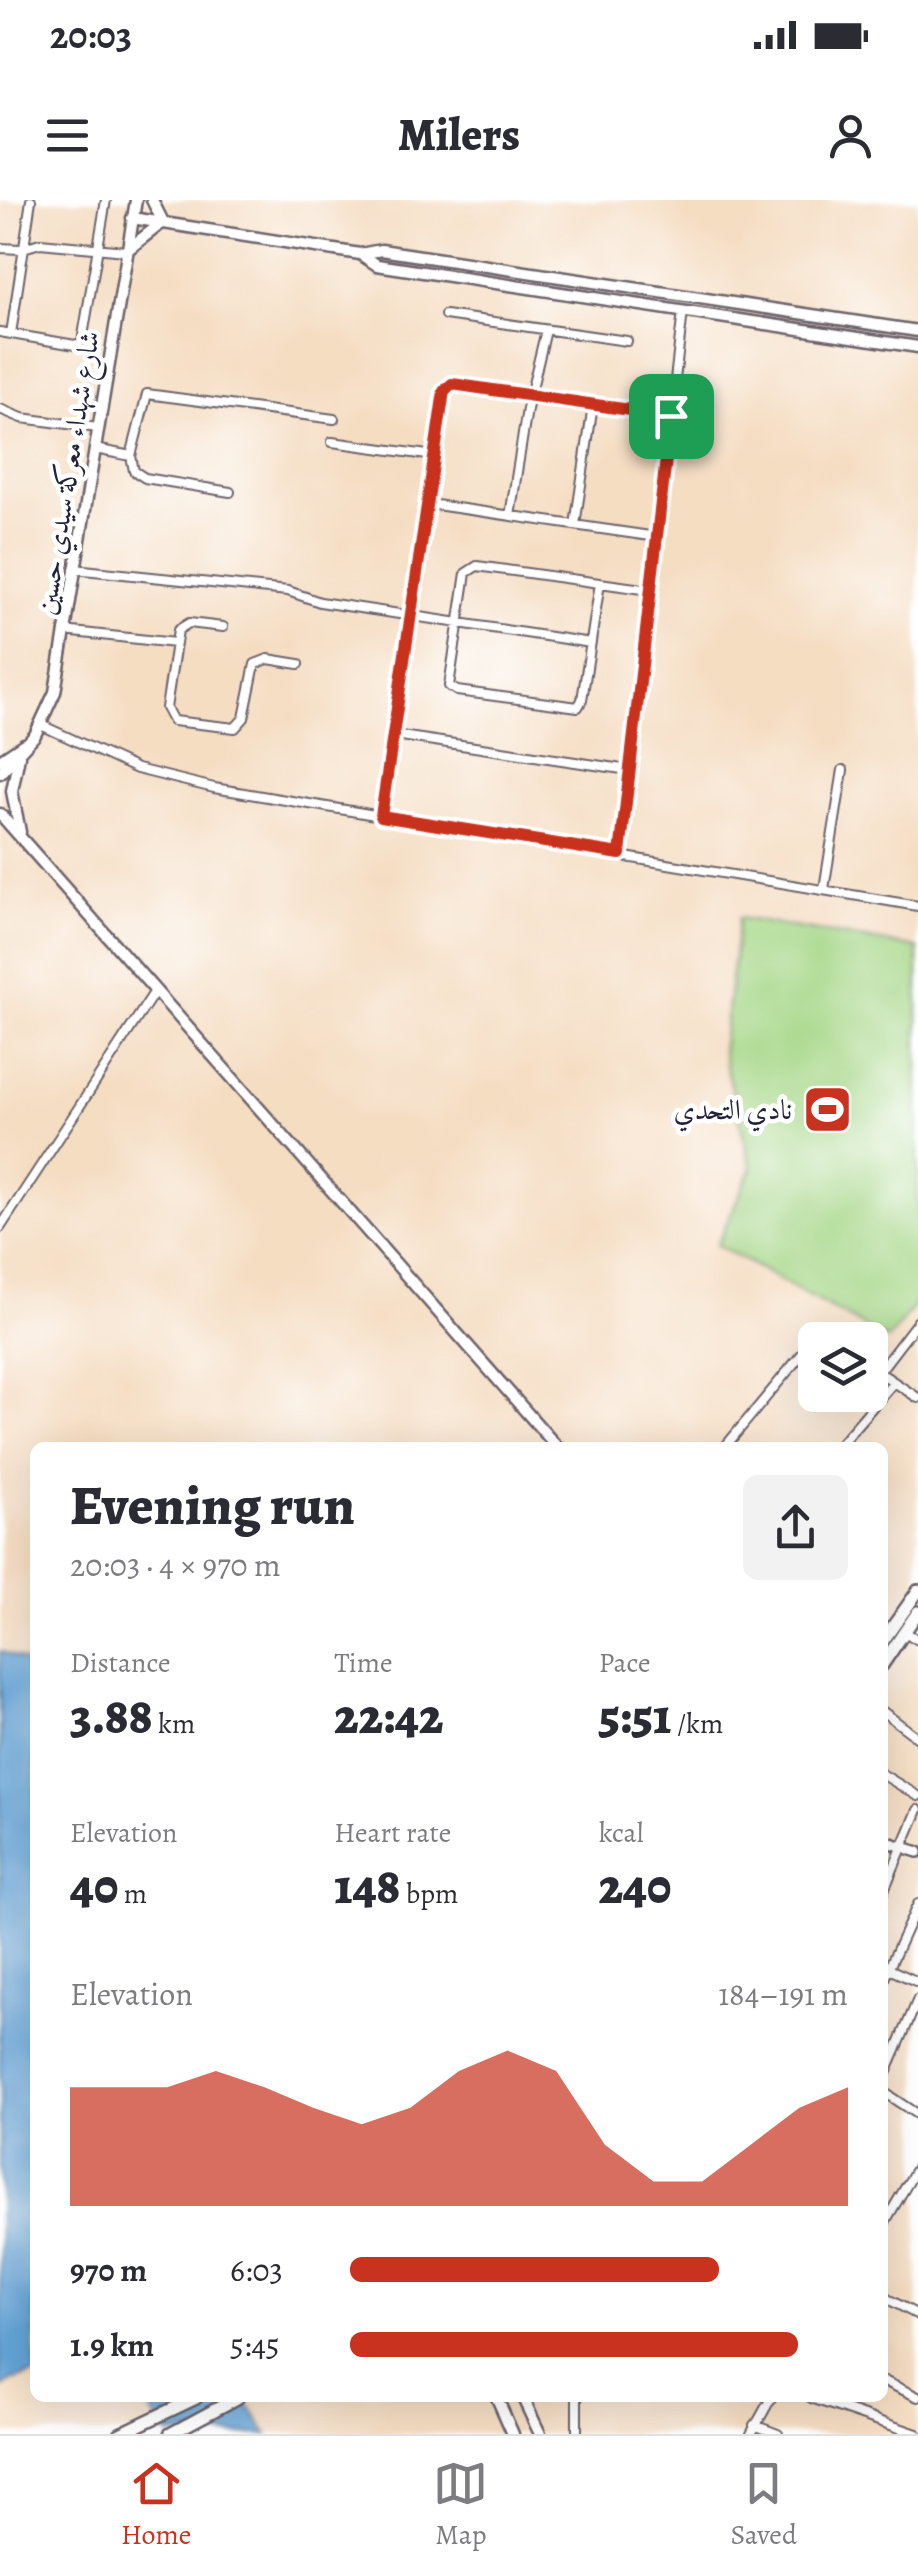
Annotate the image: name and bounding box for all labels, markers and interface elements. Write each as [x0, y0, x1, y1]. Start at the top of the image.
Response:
text: 20:03 [50, 9, 132, 61]
text: Milers [398, 104, 520, 166]
icon: menu [40, 108, 95, 163]
icon: person [823, 108, 878, 163]
street label: شارع شهداء معركة سيدي حسين [27, 328, 113, 618]
pin [629, 374, 714, 459]
icon: arrive [644, 389, 699, 444]
sports icon: نادي التحدي [801, 1084, 853, 1136]
place label: نادي التحدي [673, 1091, 792, 1132]
map controls [798, 1322, 888, 1412]
button: layers [798, 1322, 888, 1412]
text: Evening run [70, 1468, 355, 1543]
button: share [743, 1475, 848, 1580]
text: 20:03 · 4 × 970 m [70, 1543, 281, 1587]
text: Distance [70, 1644, 170, 1682]
text: Time [334, 1644, 393, 1682]
text: Pace [599, 1644, 651, 1682]
text: 3.88 [70, 1682, 153, 1750]
text: 22:42 [334, 1682, 443, 1750]
text: 5:51 [599, 1682, 671, 1750]
text: km [153, 1705, 195, 1743]
text: /km [671, 1705, 723, 1743]
text: Elevation [70, 1814, 177, 1852]
text: Heart rate [334, 1814, 451, 1852]
text: kcal [599, 1814, 644, 1852]
text: 40 [70, 1852, 118, 1920]
text: 148 [334, 1852, 400, 1920]
text: 240 [599, 1852, 671, 1920]
text: m [118, 1875, 147, 1913]
text: bpm [400, 1875, 458, 1913]
text: Elevation [70, 1972, 193, 2016]
text: 184–191 m [718, 1972, 848, 2016]
text: 970 m [70, 2248, 147, 2292]
text: 6:03 [230, 2248, 283, 2292]
text: 1.9 km [70, 2323, 154, 2367]
text: 5:45 [230, 2323, 280, 2367]
tab: Home [121, 2456, 191, 2554]
tab: Map [433, 2456, 488, 2554]
tab: Saved [731, 2456, 797, 2554]

